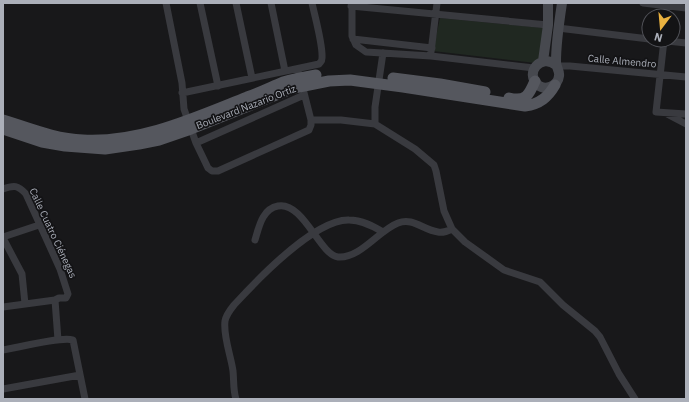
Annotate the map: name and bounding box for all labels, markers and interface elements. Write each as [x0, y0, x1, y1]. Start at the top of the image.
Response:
north arrow [641, 8, 681, 48]
text: N [652, 30, 664, 45]
street label: Calle Almendro [587, 52, 657, 71]
street label: Boulevard Nazario Ortiz [194, 82, 298, 132]
street label: Calle Cuatro Ciénegas [26, 186, 80, 280]

